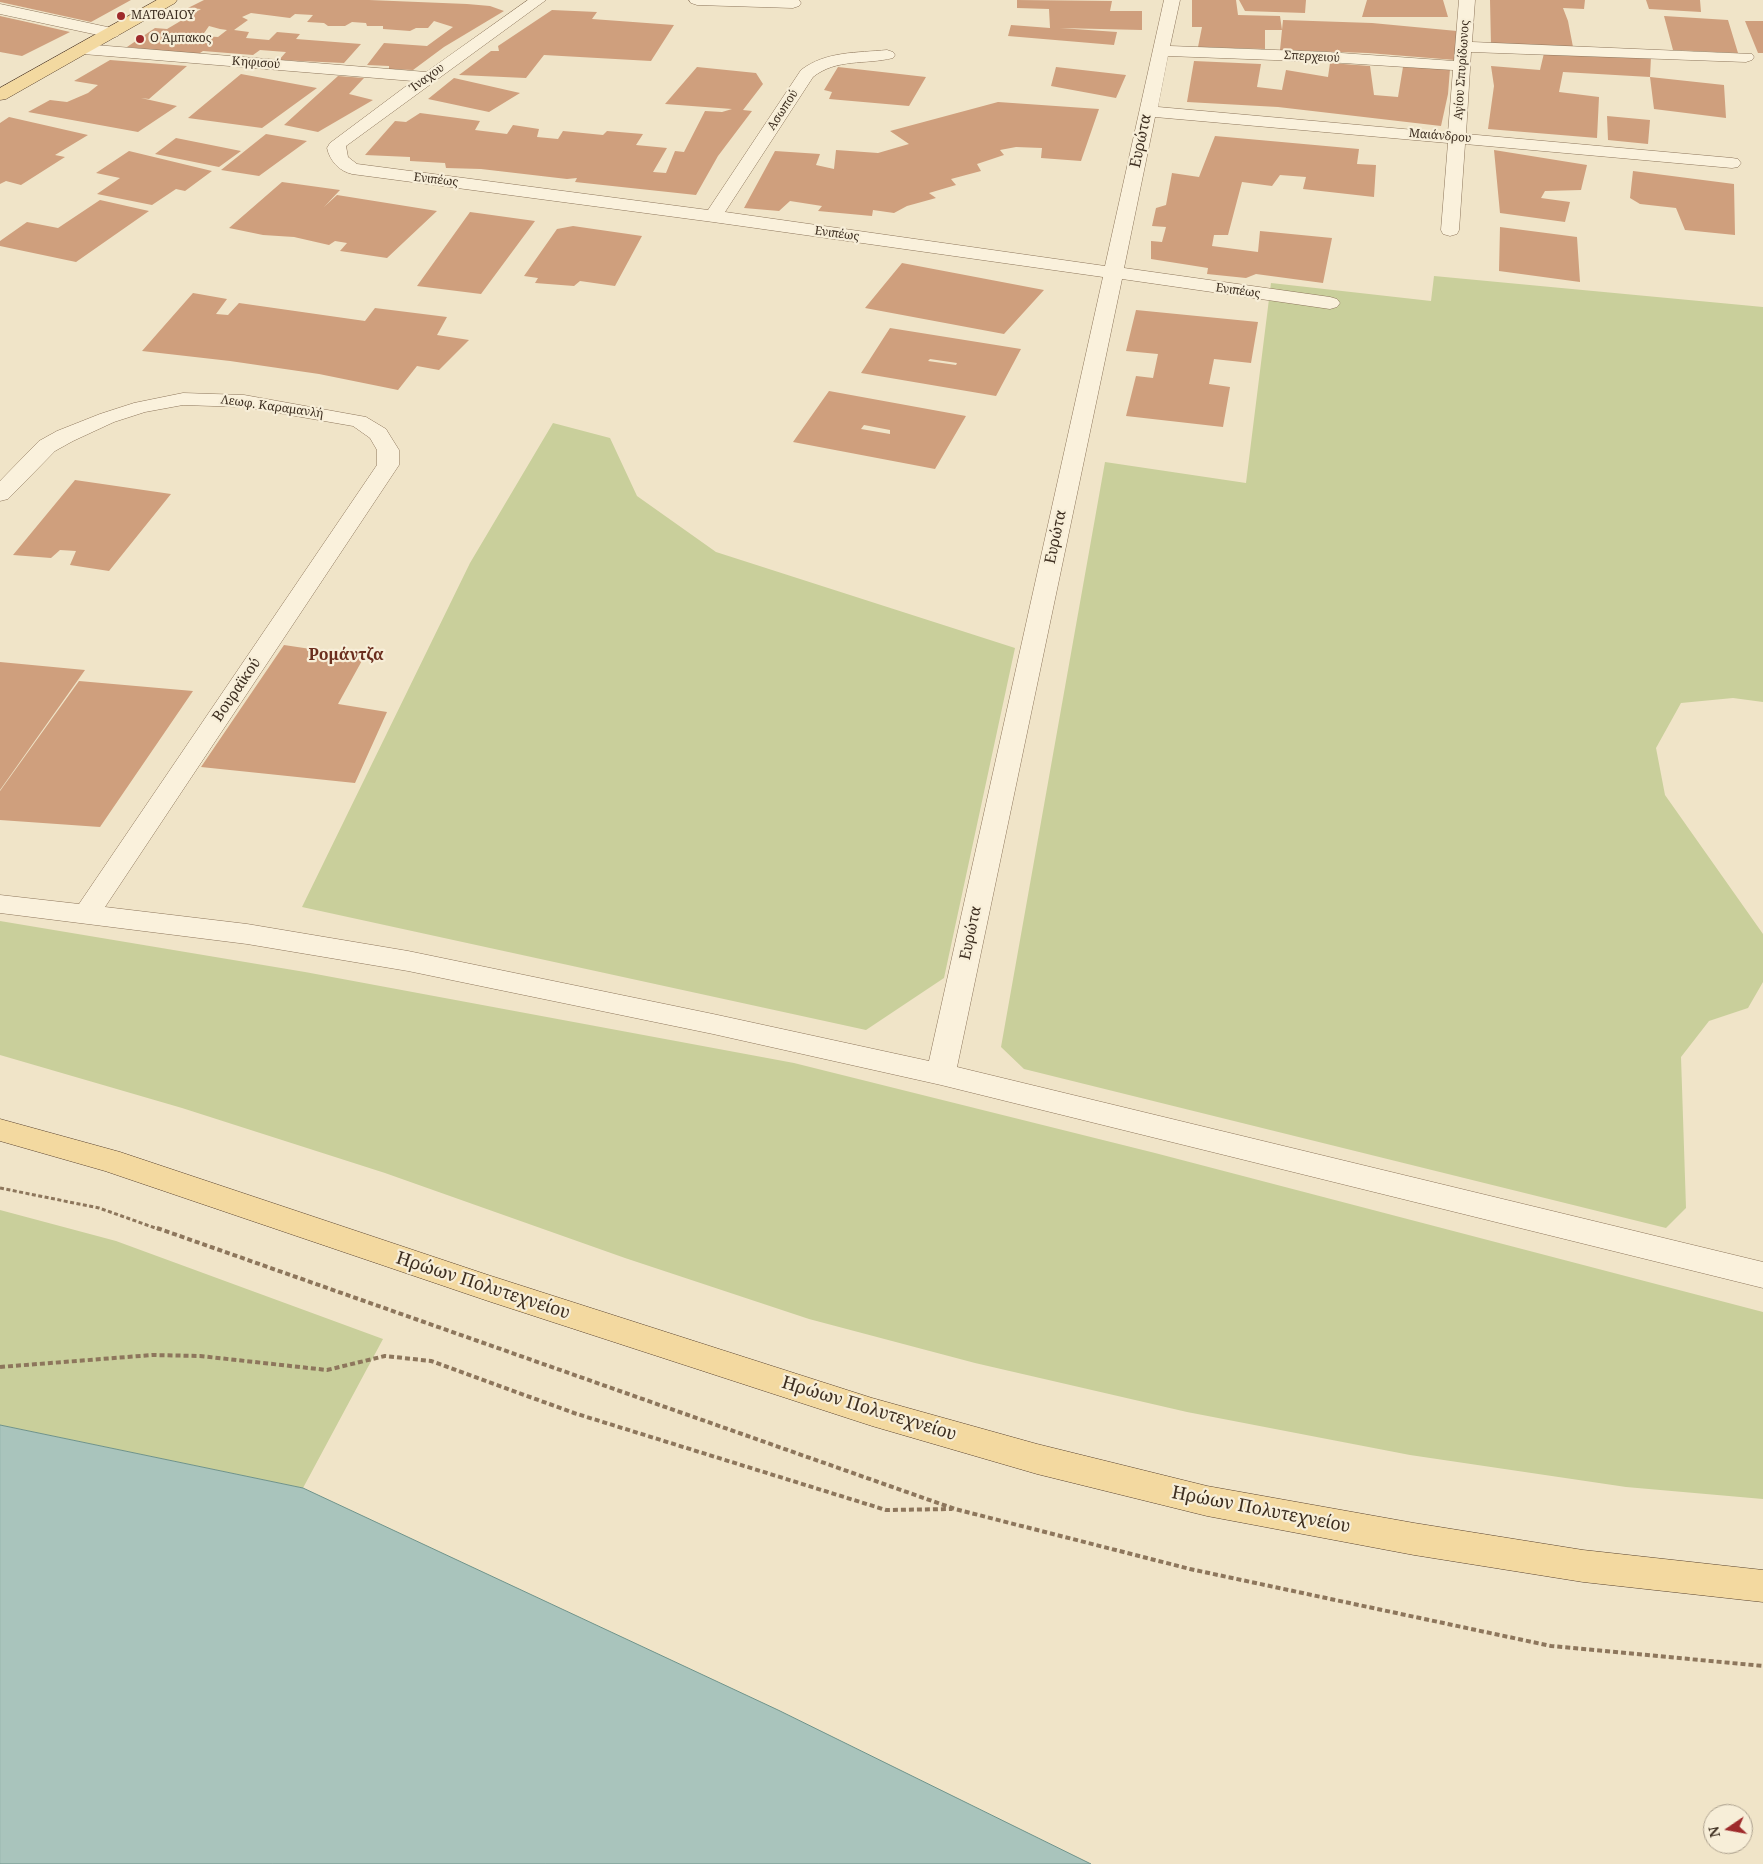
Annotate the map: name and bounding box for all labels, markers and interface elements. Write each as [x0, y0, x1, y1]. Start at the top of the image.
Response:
place label: ΜΑΤΘΑΙΟΥ [131, 9, 195, 23]
marker: ΜΑΤΘΑΙΟΥ [115, 10, 127, 22]
street label: Αγίου Σπυρίδωνος [1451, 19, 1473, 121]
place label: Ο Άμπακος [150, 32, 212, 46]
marker: Ο Άμπακος [134, 33, 146, 45]
street label: Σπερχειού [1284, 48, 1340, 66]
street label: Κηφισού [231, 54, 281, 72]
street label: Ίναχου [407, 61, 447, 95]
street label: Ασωπού [765, 87, 801, 133]
street label: Ευρώτα [1127, 113, 1155, 169]
street label: Μαιάνδρου [1408, 126, 1472, 146]
street label: Ενιπέως [413, 170, 459, 190]
street label: Ενιπέως [814, 224, 860, 244]
street label: Ενιπέως [1215, 281, 1261, 301]
street label: Λεωφ. Καραμανλή [220, 393, 324, 421]
street label: Ευρώτα [1042, 509, 1070, 565]
district label: Ρομάντζα [308, 645, 384, 665]
street label: Βουραϊκού [209, 655, 265, 725]
street label: Ευρώτα [957, 905, 985, 961]
street label: Ηρώων Πολυτεχνείου [393, 1248, 573, 1324]
street label: Ηρώων Πολυτεχνείου [779, 1372, 959, 1446]
street label: Ηρώων Πολυτεχνείου [1170, 1482, 1352, 1538]
north arrow [1703, 1804, 1753, 1854]
text: N [1703, 1825, 1724, 1839]

